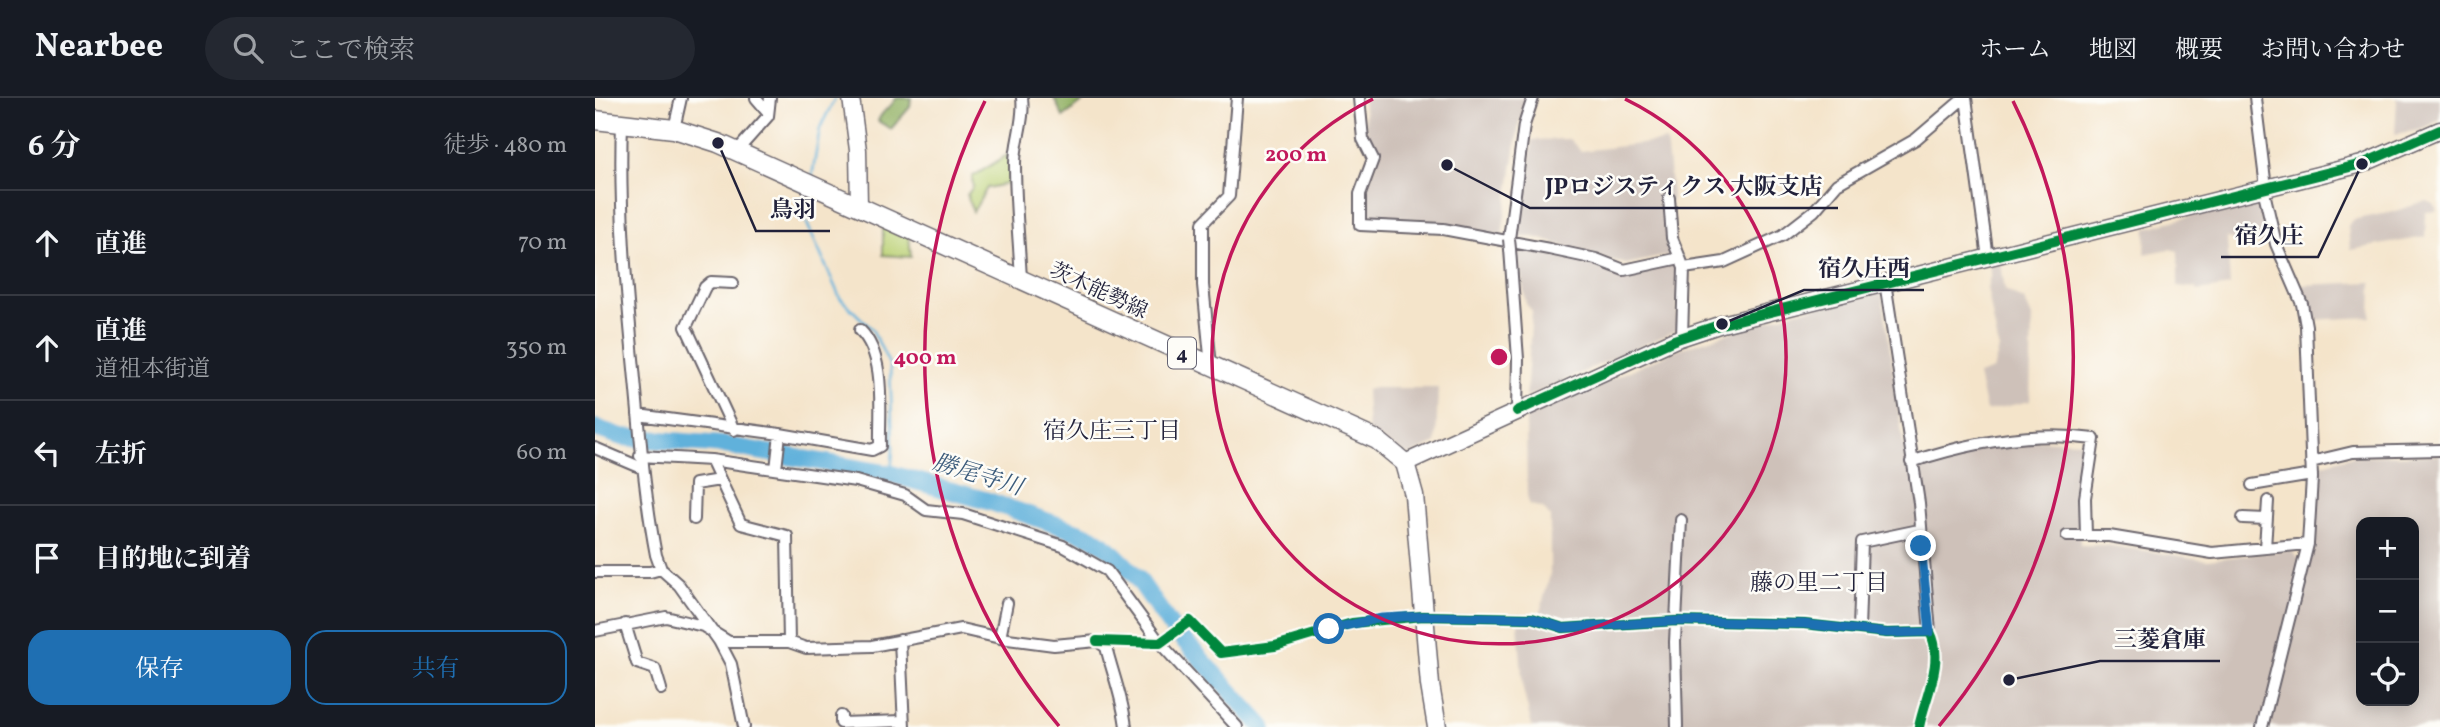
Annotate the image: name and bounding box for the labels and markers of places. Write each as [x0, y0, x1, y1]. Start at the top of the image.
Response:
callout: JPロジスティクス 大阪支店 [1530, 164, 1838, 208]
callout: 鳥羽 [756, 187, 830, 231]
callout: 宿久庄 [2221, 213, 2318, 257]
callout: 宿久庄西 [1804, 246, 1924, 290]
centre of rings [1487, 345, 1511, 369]
callout: 三菱倉庫 [2100, 617, 2220, 661]

